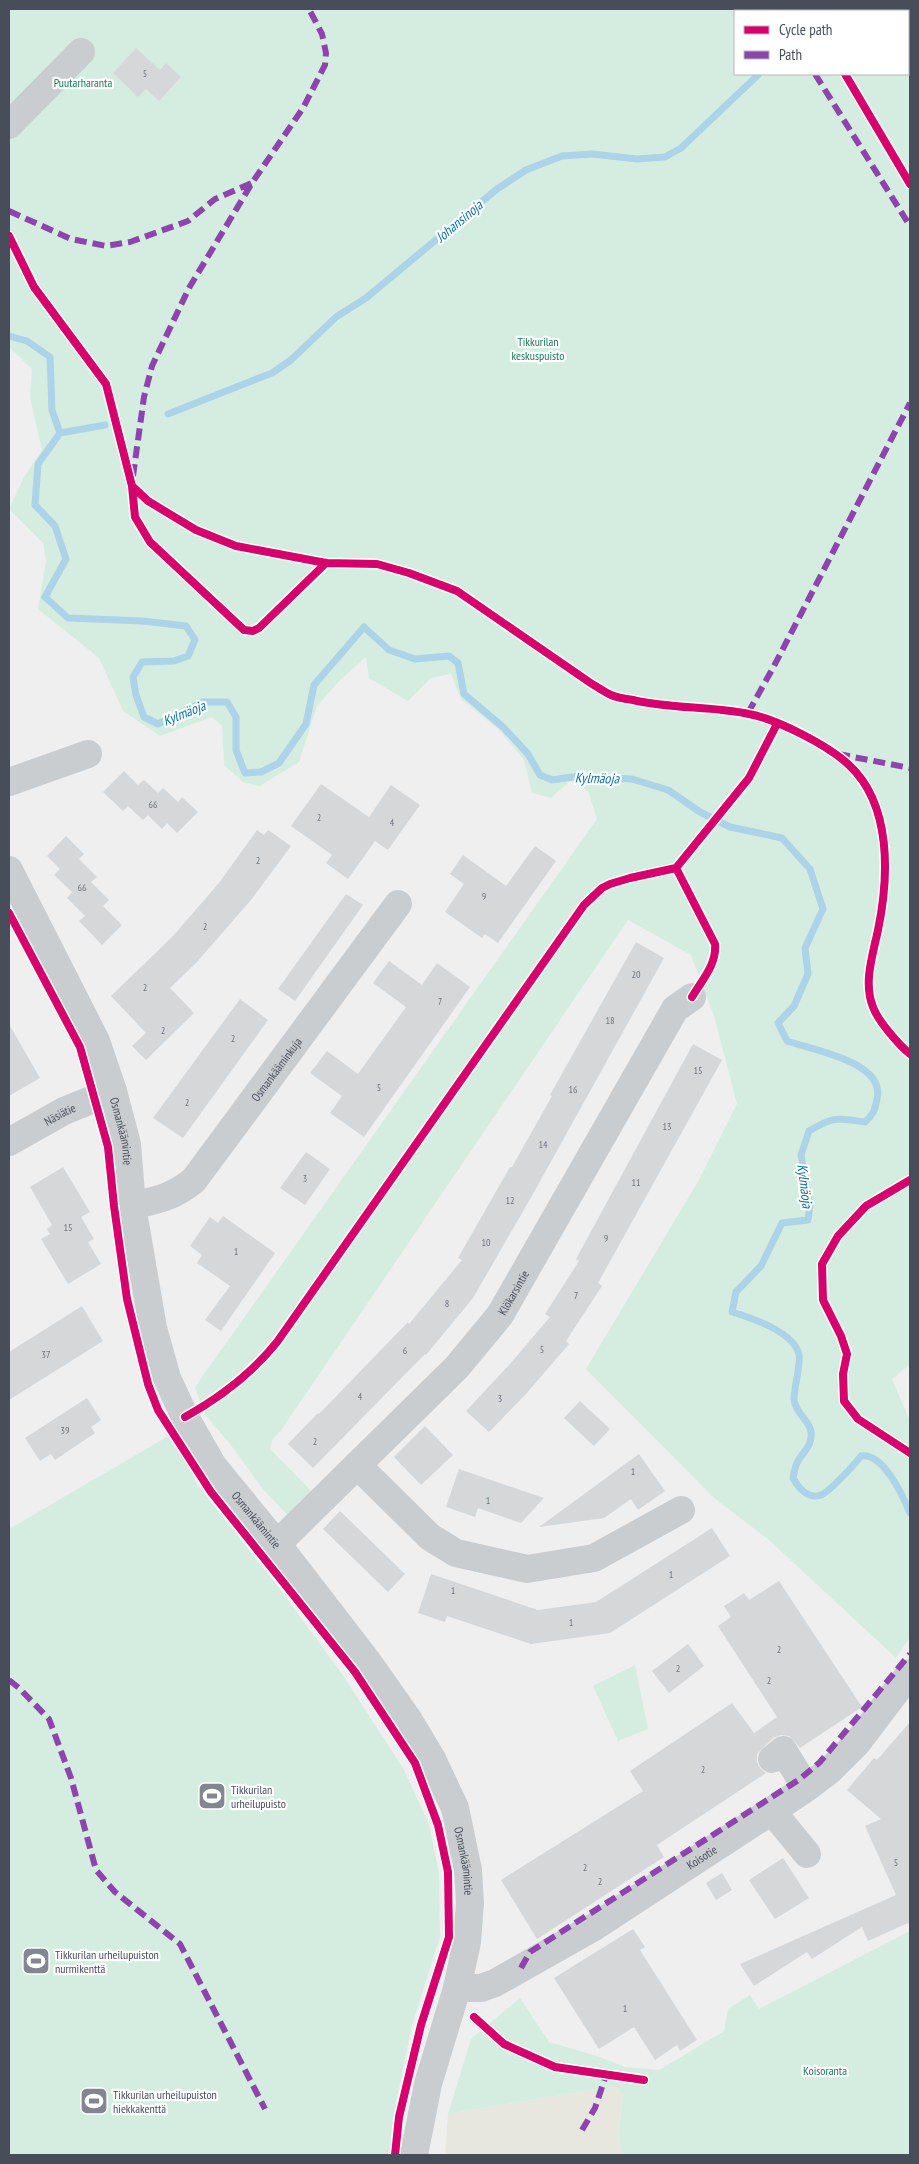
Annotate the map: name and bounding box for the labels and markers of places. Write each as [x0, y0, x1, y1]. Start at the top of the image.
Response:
sports icon: Tikkurilan urheilupuisto [197, 1781, 227, 1811]
place label: Tikkurilan urheilupuisto [231, 1782, 286, 1811]
sports icon: Tikkurilan urheilupuiston nurmikenttä [21, 1946, 51, 1976]
place label: Tikkurilan urheilupuiston nurmikenttä [55, 1947, 159, 1976]
sports icon: Tikkurilan urheilupuiston hiekkakenttä [79, 2086, 109, 2116]
place label: Tikkurilan urheilupuiston hiekkakenttä [113, 2087, 217, 2116]

